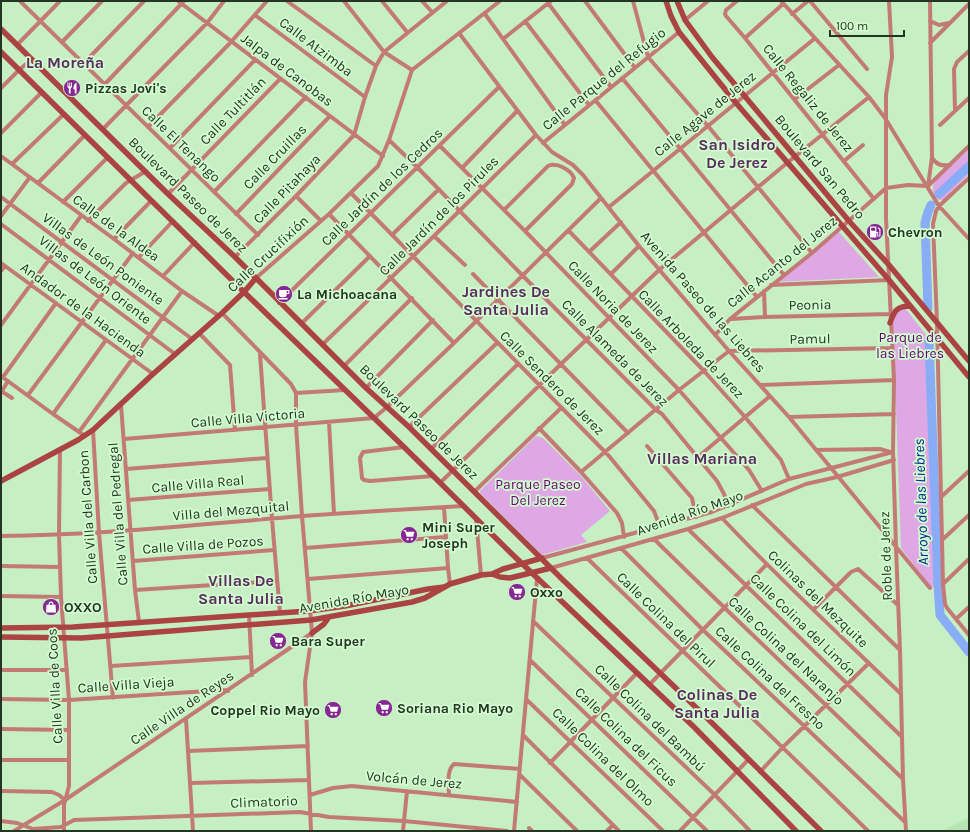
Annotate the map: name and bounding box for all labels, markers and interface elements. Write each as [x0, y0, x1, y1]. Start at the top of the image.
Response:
scale bar [830, 12, 904, 38]
street label: Calle Atzimba [276, 14, 356, 80]
text: 100 m [836, 19, 868, 33]
street label: Calle Parque del Refugio [539, 24, 669, 134]
street label: Jalpa de Canobas [238, 30, 336, 110]
street label: Calle Regaliz de Jerez [759, 40, 857, 156]
district label: La Moreña [26, 53, 104, 72]
street label: Calle Agave de Jerez [651, 68, 759, 160]
street label: Calle Tultitlán [196, 73, 270, 149]
restaurant icon: Pizzas Jovi's [62, 78, 82, 98]
place label: Pizzas Jovi's [85, 80, 167, 97]
street label: Calle El Tenango [138, 102, 224, 186]
street label: Boulevard San Pedro [771, 111, 869, 223]
street label: Calle Cruillas [240, 121, 310, 193]
street label: Calle Jardín de los Cedros [318, 124, 446, 250]
street label: Boulevard Paseo de Jerez [125, 134, 251, 256]
district label: San Isidro De Jerez [698, 135, 776, 172]
street label: Calle Pitahaya [250, 151, 324, 227]
street label: Calle Jardín de los Pirules [376, 153, 502, 279]
street label: Calle de la Aldea [69, 191, 163, 265]
street label: Villas de León Poniente [39, 209, 167, 309]
street label: Calle Crucifixión [224, 212, 312, 296]
street label: Calle Acanto del Jerez [724, 212, 840, 312]
fuel station icon: Chevron [865, 222, 885, 242]
place label: Chevron [888, 224, 942, 241]
street label: Avenida Paseo de las Liebres [637, 228, 769, 376]
street label: Villas de León Oriente [35, 232, 155, 328]
street label: Calle Noria de Jerez [564, 257, 662, 357]
street label: Andador de la Hacienda [17, 259, 149, 361]
district label: Jardines De Santa Julia [462, 282, 550, 319]
cafe icon: La Michoacana [274, 284, 294, 304]
place label: La Michoacana [297, 286, 397, 303]
street label: Calle Arboleda de Jerez [635, 286, 747, 402]
street label: Calle Alameda de Jerez [558, 296, 672, 410]
street label: Peonia [788, 296, 832, 314]
street label: Calle Sendero de Jerez [496, 327, 608, 439]
park label: Parque de las Liebres [876, 329, 944, 362]
street label: Pamul [789, 330, 831, 348]
street label: Boulevard Paseo de Jerez [356, 361, 482, 483]
street label: Calle Villa Victoria [190, 405, 306, 431]
water label: Arroyo de las Liebres [910, 438, 932, 566]
street label: Calle Villa del Pedregal [105, 442, 131, 586]
district label: Villas Mariana [647, 449, 757, 468]
street label: Calle Villa del Carbon [75, 450, 101, 584]
street label: Calle Villa Real [151, 471, 245, 497]
park label: Parque Paseo Del Jerez [495, 476, 581, 509]
street label: Avenida Río Mayo [635, 487, 745, 539]
street label: Villa del Mezquital [172, 497, 290, 525]
street label: Roble de Jerez [876, 511, 896, 601]
place label: Mini Super Joseph [422, 519, 495, 552]
supermarket icon: Mini Super Joseph [399, 525, 419, 545]
street label: Calle Villa de Pozos [142, 532, 264, 558]
street label: Colinas del Mezquite [764, 547, 872, 651]
street label: Calle Colina del Pirul [613, 569, 719, 671]
street label: Calle Colina del Limón [746, 570, 860, 680]
district label: Villas De Santa Julia [198, 571, 284, 608]
street label: Avenida Río Mayo [298, 581, 410, 617]
supermarket icon: Oxxo [507, 582, 527, 602]
place label: Oxxo [530, 584, 563, 601]
street label: Calle Colina del Naranjo [725, 593, 847, 709]
shop icon: OXXO [41, 597, 61, 617]
place label: OXXO [64, 599, 102, 616]
street label: Calle Colina del Fresno [711, 623, 829, 733]
street label: Calle Villa de Coos [43, 628, 67, 744]
supermarket icon: Bara Super [268, 631, 288, 651]
place label: Bara Super [291, 633, 365, 650]
street label: Calle Colina del Bambú [591, 661, 709, 775]
street label: Calle Villa de Reyes [127, 667, 237, 749]
street label: Calle Villa Vieja [77, 673, 175, 697]
street label: Calle Colina del Ficus [571, 684, 681, 790]
district label: Colinas De Santa Julia [674, 685, 760, 722]
supermarket icon: Soriana Rio Mayo [374, 698, 394, 718]
supermarket icon: Coppel Rio Mayo [323, 700, 343, 720]
place label: Soriana Rio Mayo [397, 700, 513, 717]
place label: Coppel Rio Mayo [210, 702, 320, 719]
street label: Calle Colina del Olmo [549, 704, 657, 810]
street label: Volcán de Jerez [365, 767, 463, 793]
street label: Climatorio [230, 792, 298, 812]

